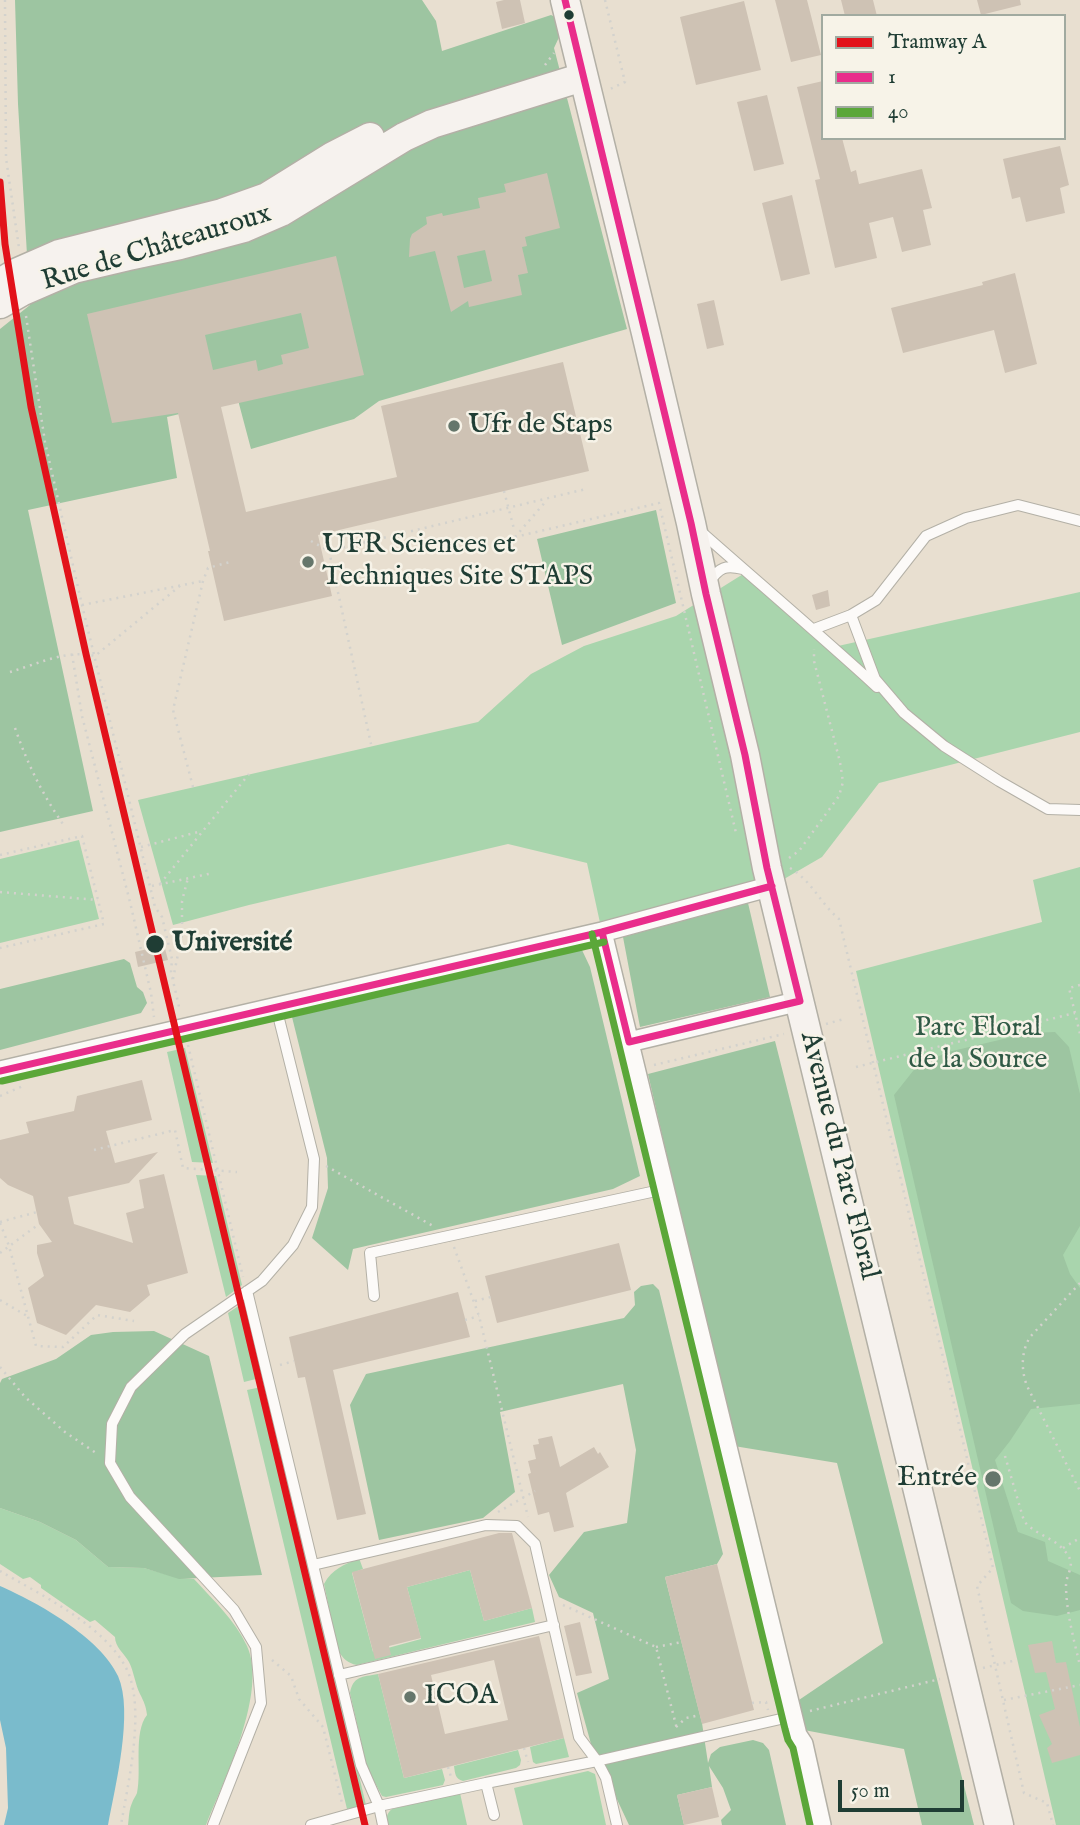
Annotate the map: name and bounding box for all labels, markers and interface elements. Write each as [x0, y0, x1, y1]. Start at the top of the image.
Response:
unlabelled marker [562, 8, 576, 22]
legend [821, 14, 1066, 140]
text: Tramway A [888, 29, 986, 56]
text: 1 [888, 64, 896, 91]
text: 40 [888, 99, 909, 126]
street label: Rue de Châteauroux [38, 198, 276, 300]
place label: Ufr de Staps [468, 409, 613, 443]
marker: Ufr de Staps [446, 418, 462, 434]
place label: UFR Sciences et Techniques Site STAPS [322, 529, 593, 595]
marker: UFR Sciences et Techniques Site STAPS [300, 554, 316, 570]
place label: Université [172, 927, 292, 961]
marker: Université [144, 933, 166, 955]
park label: Parc Floral de la Source [909, 1012, 1047, 1078]
street label: Avenue du Parc Floral [791, 1029, 885, 1283]
place label: Entrée [897, 1462, 977, 1496]
marker: Entrée [983, 1469, 1003, 1489]
place label: ICOA [424, 1680, 497, 1714]
marker: ICOA [402, 1689, 418, 1705]
scale bar [842, 1766, 968, 1810]
text: 50 m [851, 1778, 890, 1805]

